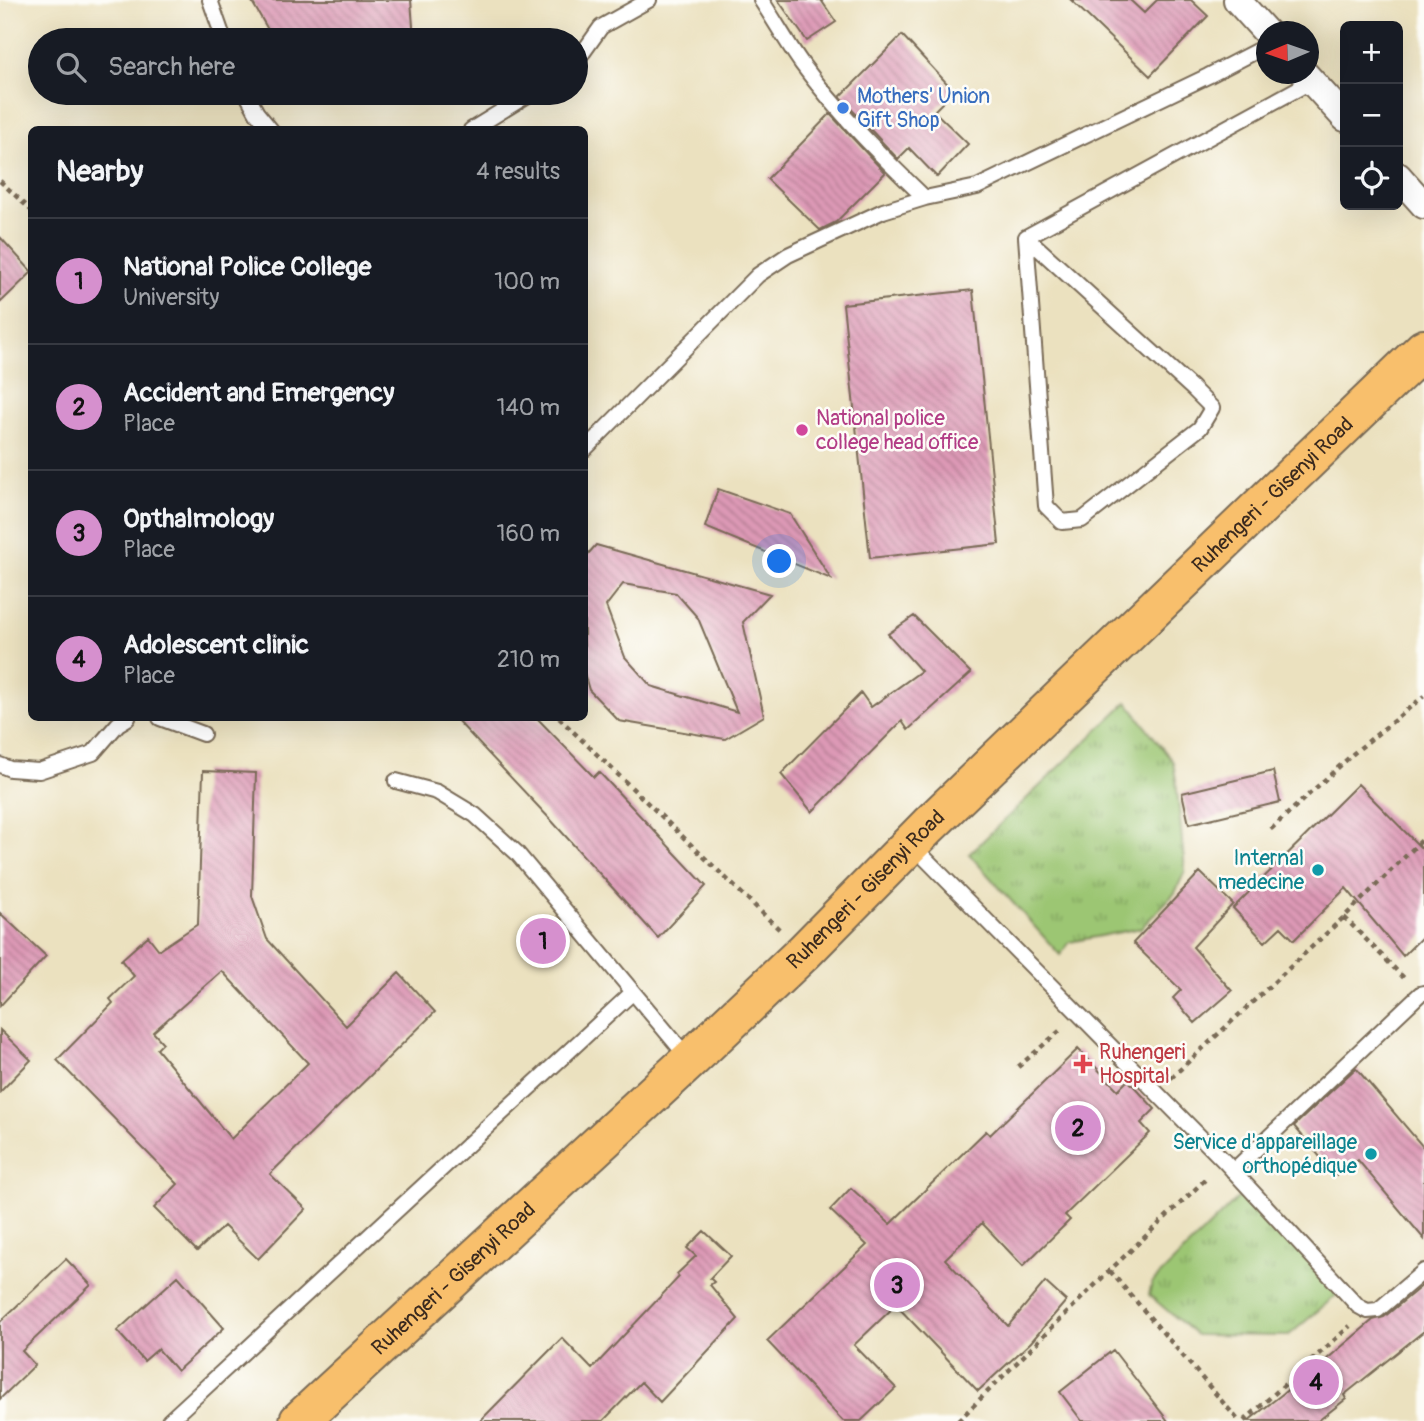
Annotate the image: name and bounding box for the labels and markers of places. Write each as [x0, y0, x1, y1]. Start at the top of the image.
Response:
place label: Mothers' Union Gift Shop [857, 83, 990, 134]
marker: Mothers' Union Gift Shop [835, 100, 851, 116]
place label: National police college head office [816, 405, 979, 456]
marker: National police college head office [794, 422, 810, 438]
place label: Internal medecine [1218, 845, 1305, 896]
marker: Internal medecine [1310, 862, 1326, 878]
pin: 1 [520, 915, 566, 967]
place label: Ruhengeri Hospital [1099, 1039, 1186, 1090]
marker: Ruhengeri Hospital [1073, 1054, 1093, 1074]
pin: 2 [1055, 1102, 1101, 1154]
place label: Service d'appareillage orthopédique [1172, 1129, 1358, 1180]
marker: Service d'appareillage orthopédique [1363, 1146, 1379, 1162]
pin: 3 [874, 1259, 920, 1311]
pin: 4 [1293, 1356, 1339, 1408]

